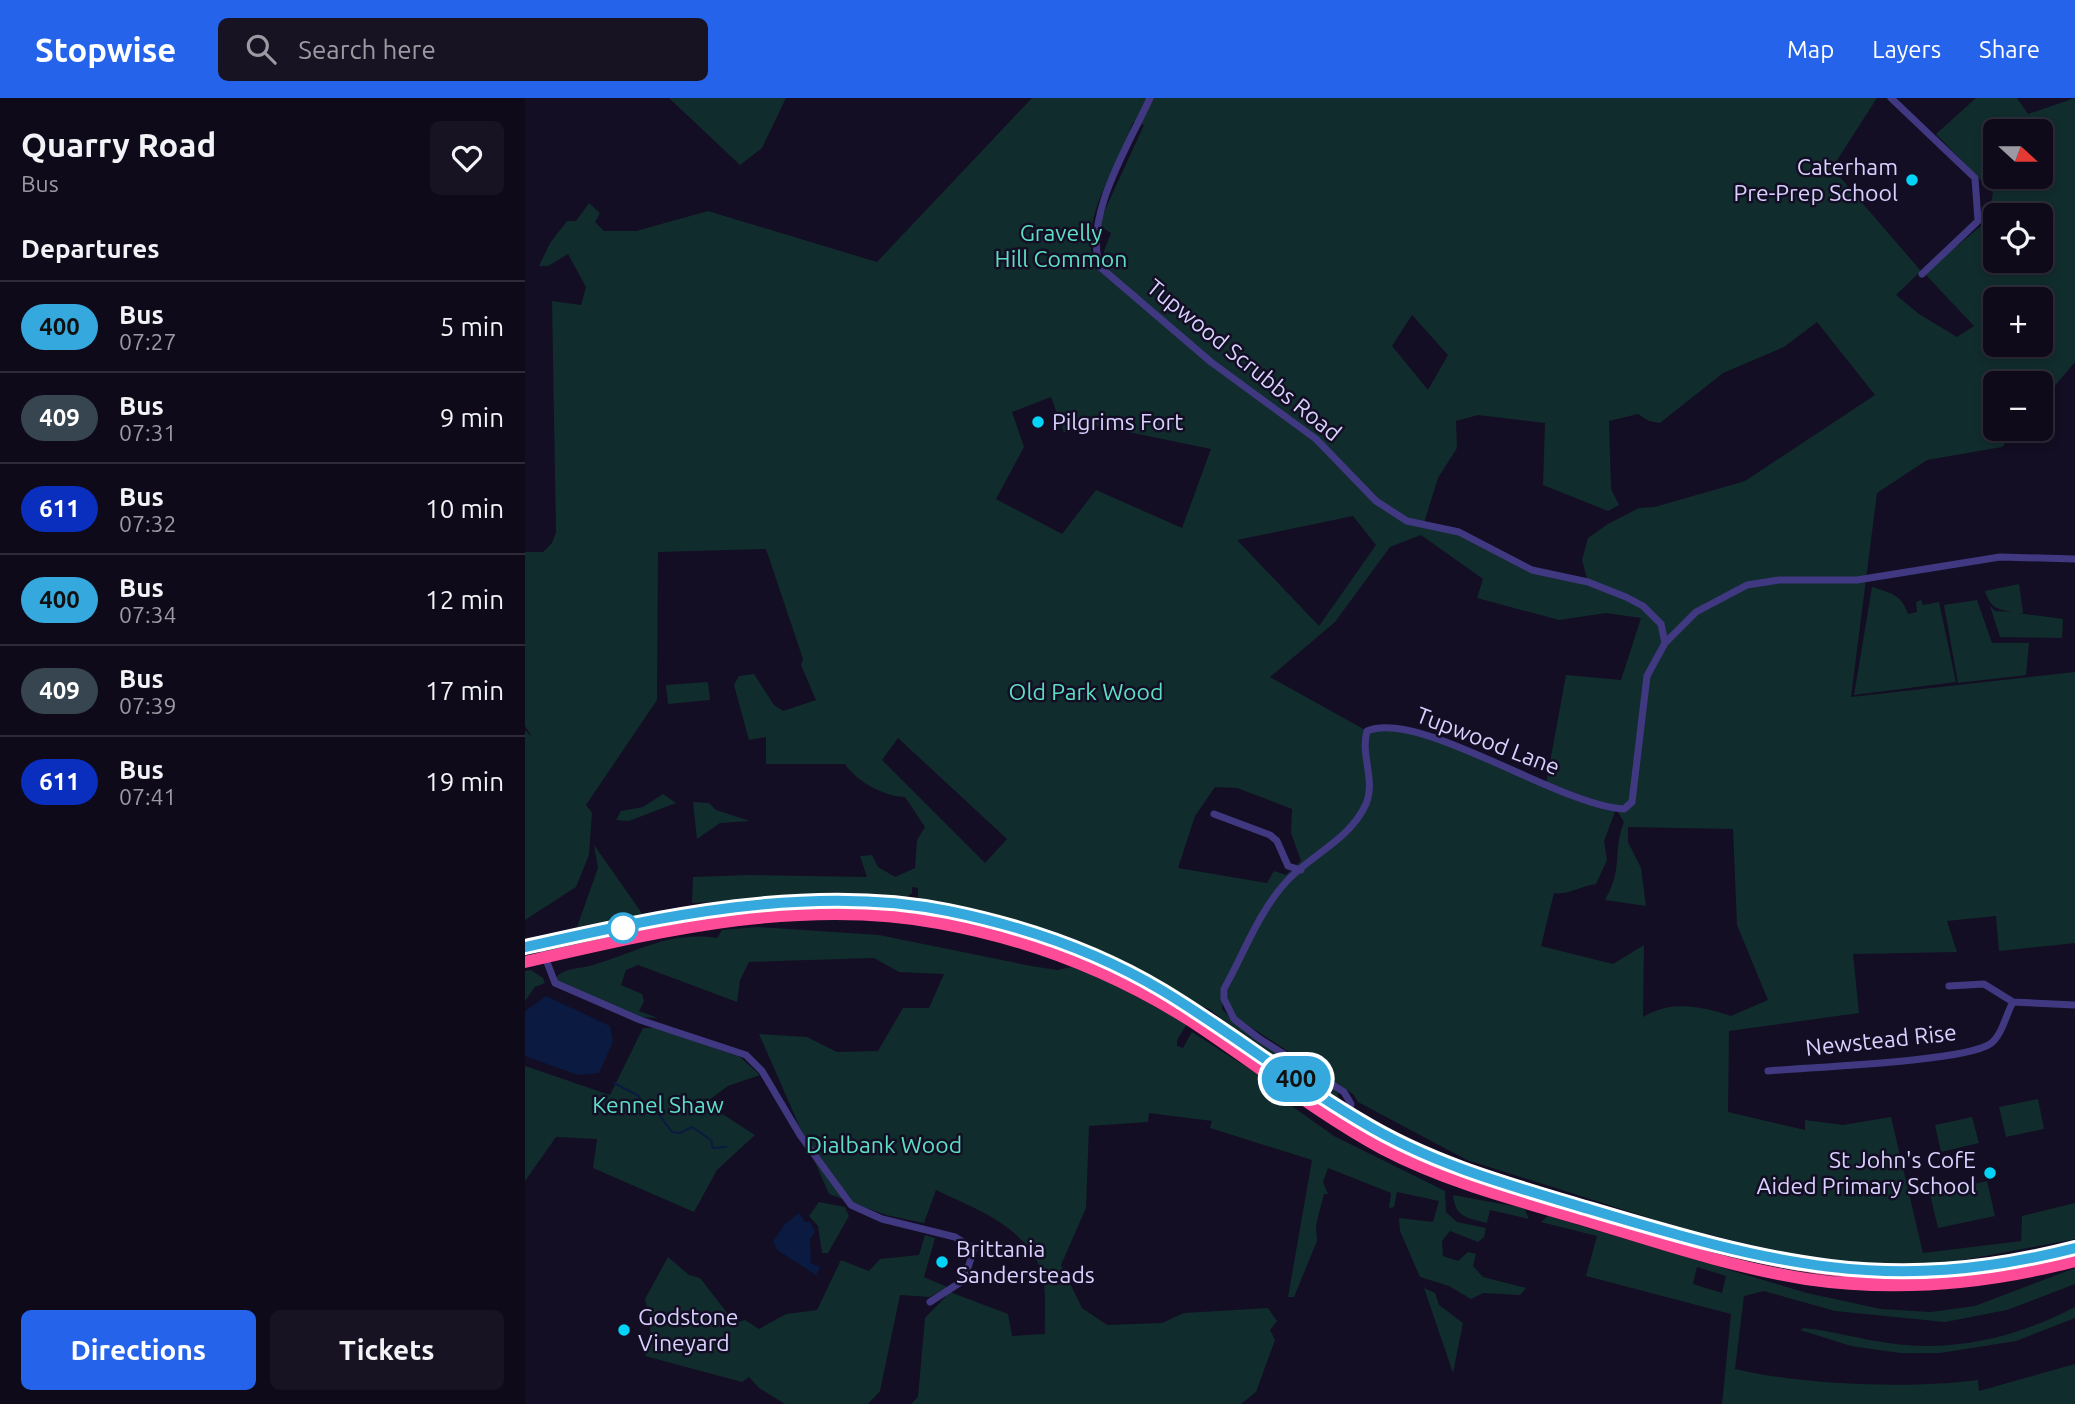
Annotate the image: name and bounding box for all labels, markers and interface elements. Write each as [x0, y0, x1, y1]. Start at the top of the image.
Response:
search box [218, 18, 708, 81]
icon: search [242, 30, 280, 68]
text: Stopwise [35, 31, 176, 68]
text: Search here [298, 35, 436, 64]
text: Map [1787, 36, 1834, 63]
text: Layers [1872, 36, 1941, 63]
text: Share [1979, 36, 2040, 63]
north arrow [1983, 119, 2053, 189]
map controls [1983, 119, 2053, 441]
button: heart [430, 121, 504, 195]
text: Quarry Road [21, 126, 216, 163]
place label: Caterham Pre-Prep School [1734, 154, 1898, 205]
text: Bus [21, 171, 59, 196]
marker: Caterham Pre-Prep School [1904, 172, 1920, 188]
button: locate [1983, 203, 2053, 273]
park label: Gravelly Hill Common [995, 220, 1127, 271]
text: Departures [21, 234, 159, 263]
street label: Tupwood Scrubbs Road [1142, 274, 1346, 445]
button: + [1983, 287, 2053, 357]
text: Bus [119, 300, 164, 329]
text: 5 min [440, 312, 504, 341]
text: 400 [39, 313, 80, 340]
text: 07:27 [119, 329, 177, 354]
button: − [1983, 371, 2053, 441]
text: Bus [119, 391, 164, 420]
text: 9 min [440, 403, 504, 432]
text: 409 [39, 404, 80, 431]
place label: Pilgrims Fort [1052, 409, 1183, 434]
marker: Pilgrims Fort [1030, 414, 1046, 430]
text: 07:31 [119, 420, 177, 445]
text: Bus [119, 482, 164, 511]
text: 10 min [425, 494, 504, 523]
text: 611 [39, 495, 80, 522]
text: 07:32 [119, 511, 177, 536]
text: Bus [119, 573, 164, 602]
text: 12 min [425, 585, 504, 614]
text: 400 [39, 586, 80, 613]
text: 07:34 [119, 602, 177, 627]
text: Bus [119, 664, 164, 693]
text: 17 min [425, 676, 504, 705]
text: 409 [39, 677, 80, 704]
park label: Old Park Wood [1009, 679, 1163, 704]
text: 07:39 [119, 693, 177, 718]
street label: Tupwood Lane [1413, 702, 1563, 779]
text: Bus [119, 755, 164, 784]
text: 19 min [425, 767, 504, 796]
text: 611 [39, 768, 80, 795]
text: 07:41 [119, 784, 177, 809]
unlabelled marker [608, 913, 638, 943]
street label: Newstead Rise [1804, 1019, 1958, 1060]
line badge: 400 [1256, 1056, 1336, 1102]
text: 400 [1276, 1065, 1316, 1092]
park label: Kennel Shaw [592, 1092, 724, 1117]
park label: Dialbank Wood [806, 1132, 962, 1157]
place label: St John's CofE Aided Primary School [1756, 1147, 1976, 1198]
marker: St John's CofE Aided Primary School [1982, 1165, 1998, 1181]
place label: Brittania Sandersteads [956, 1236, 1095, 1287]
marker: Brittania Sandersteads [934, 1254, 950, 1270]
place label: Godstone Vineyard [638, 1304, 738, 1355]
button: Directions [21, 1310, 256, 1390]
button: Tickets [270, 1310, 504, 1390]
marker: Godstone Vineyard [616, 1322, 632, 1338]

